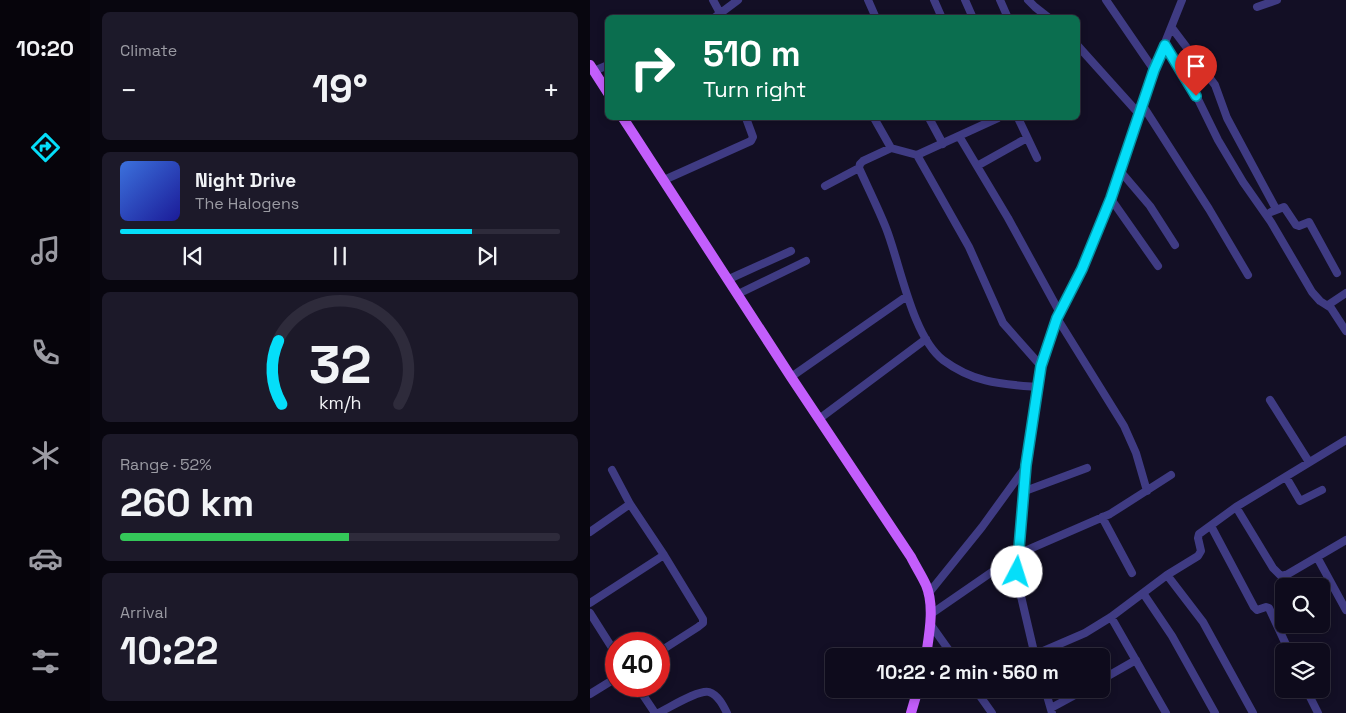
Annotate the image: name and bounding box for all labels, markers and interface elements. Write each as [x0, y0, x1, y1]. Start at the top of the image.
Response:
text: 510 m [703, 32, 801, 76]
text: 10:20 [16, 34, 74, 62]
icon: right [620, 35, 685, 100]
text: Climate [120, 40, 177, 61]
pin [1175, 45, 1217, 96]
icon: arrive [1182, 52, 1210, 80]
text: 19° [312, 65, 368, 113]
text: − [120, 72, 137, 108]
text: + [543, 72, 560, 108]
text: Turn right [703, 75, 806, 103]
icon: directions [28, 130, 63, 165]
text: Night Drive [195, 168, 296, 193]
text: The Halogens [195, 193, 299, 214]
icon: music [28, 233, 63, 268]
icon: previous [179, 242, 207, 270]
icon: pause [326, 242, 354, 270]
icon: next [473, 242, 501, 270]
text: 32 [309, 332, 371, 398]
icon: phone [28, 335, 63, 370]
text: km/h [319, 391, 361, 414]
icon: climate [28, 438, 63, 473]
text: Range · 52% [120, 454, 212, 475]
text: 260 km [120, 479, 254, 527]
icon: car [28, 541, 63, 576]
position arrow [990, 545, 1042, 597]
map controls [1275, 578, 1330, 698]
button: search [1275, 578, 1330, 633]
text: Arrival [120, 602, 168, 623]
text: 10:22 [120, 627, 218, 675]
speed limit sign: 40 [605, 632, 670, 697]
button: layers [1275, 643, 1330, 698]
icon: filters [28, 644, 63, 679]
text: 10:22 · 2 min · 560 m [876, 660, 1059, 685]

